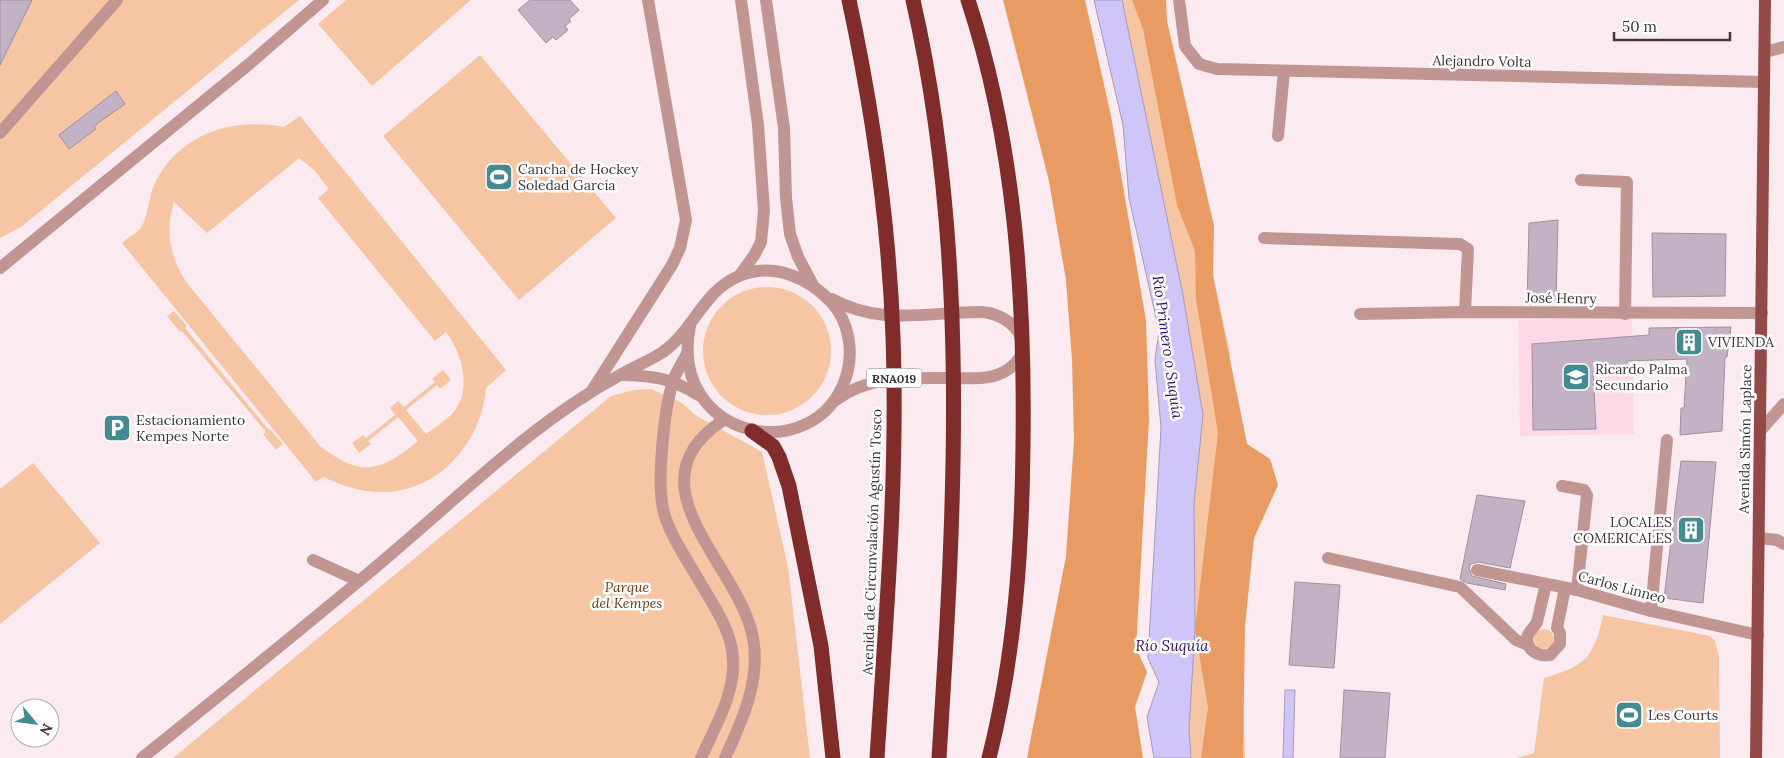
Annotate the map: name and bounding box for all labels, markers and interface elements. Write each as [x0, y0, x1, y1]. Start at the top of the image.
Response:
scale bar [1614, 10, 1730, 42]
text: 50 m [1622, 17, 1657, 36]
street label: Alejandro Volta [1431, 51, 1532, 71]
place label: Cancha de Hockey Soledad García [518, 160, 639, 194]
sports icon: Cancha de Hockey Soledad García [484, 162, 514, 192]
water label: Río Primero o Suquía [1149, 274, 1188, 421]
street label: José Henry [1524, 288, 1598, 308]
building icon: VIVIENDA [1674, 327, 1704, 357]
place label: VIVIENDA [1707, 333, 1774, 351]
place label: Ricardo Palma Secundario [1595, 360, 1688, 394]
school or university icon: Ricardo Palma Secundario [1561, 362, 1591, 392]
street label: Avenida Simón Laplace [1735, 364, 1755, 515]
road number: RNA019 [866, 368, 922, 388]
street label: Avenida de Circunvalación Agustín Tosco [858, 409, 886, 676]
place label: Estacionamiento Kempes Norte [136, 411, 245, 445]
parking icon: Estacionamiento Kempes Norte [102, 413, 132, 443]
place label: LOCALES COMERICALES [1573, 513, 1672, 547]
building icon: LOCALES COMERICALES [1676, 515, 1706, 545]
street label: Carlos Linneo [1576, 567, 1668, 607]
park label: Parque del Kempes [592, 578, 662, 612]
water label: Río Suquía [1135, 636, 1209, 655]
north arrow [10, 698, 60, 748]
sports icon: Les Courts [1614, 700, 1644, 730]
place label: Les Courts [1648, 706, 1718, 724]
text: N [36, 720, 57, 739]

